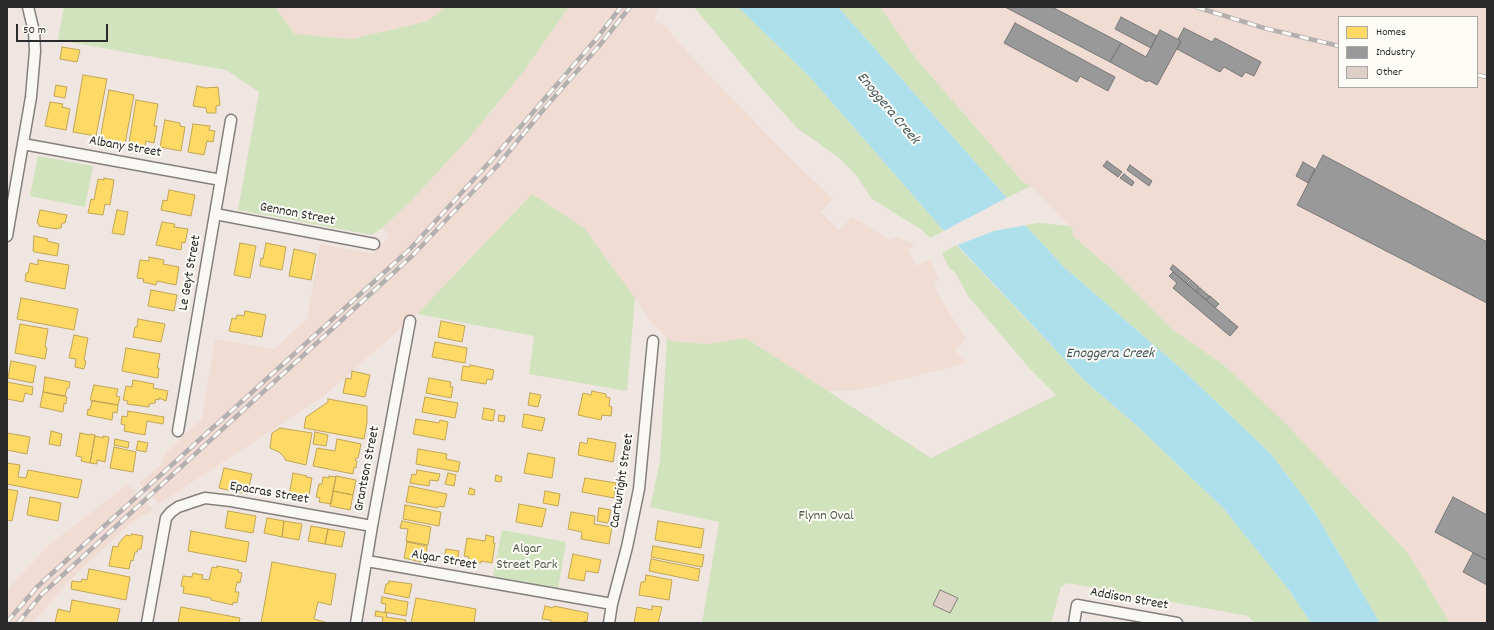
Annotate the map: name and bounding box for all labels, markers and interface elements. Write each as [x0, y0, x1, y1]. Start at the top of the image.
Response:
scale bar [18, 16, 110, 42]
legend [1338, 16, 1478, 88]
text: 50 m [23, 22, 46, 39]
text: Homes [1376, 24, 1406, 41]
text: Industry [1376, 44, 1415, 61]
text: Other [1376, 64, 1403, 81]
water label: Enoggera Creek [852, 69, 922, 149]
street label: Albany Street [88, 133, 162, 163]
street label: Gennon Street [258, 199, 336, 231]
street label: Le Geyt Street [176, 234, 206, 312]
water label: Enoggera Creek [1066, 346, 1154, 364]
street label: Grantson Street [352, 425, 384, 513]
street label: Cartwright Street [607, 432, 639, 530]
street label: Epacras Street [228, 479, 310, 509]
park label: Flynn Oval [798, 509, 854, 525]
park label: Algar Street Park [496, 542, 558, 574]
street label: Algar Street [410, 547, 478, 575]
street label: Addison Street [1089, 585, 1169, 615]

